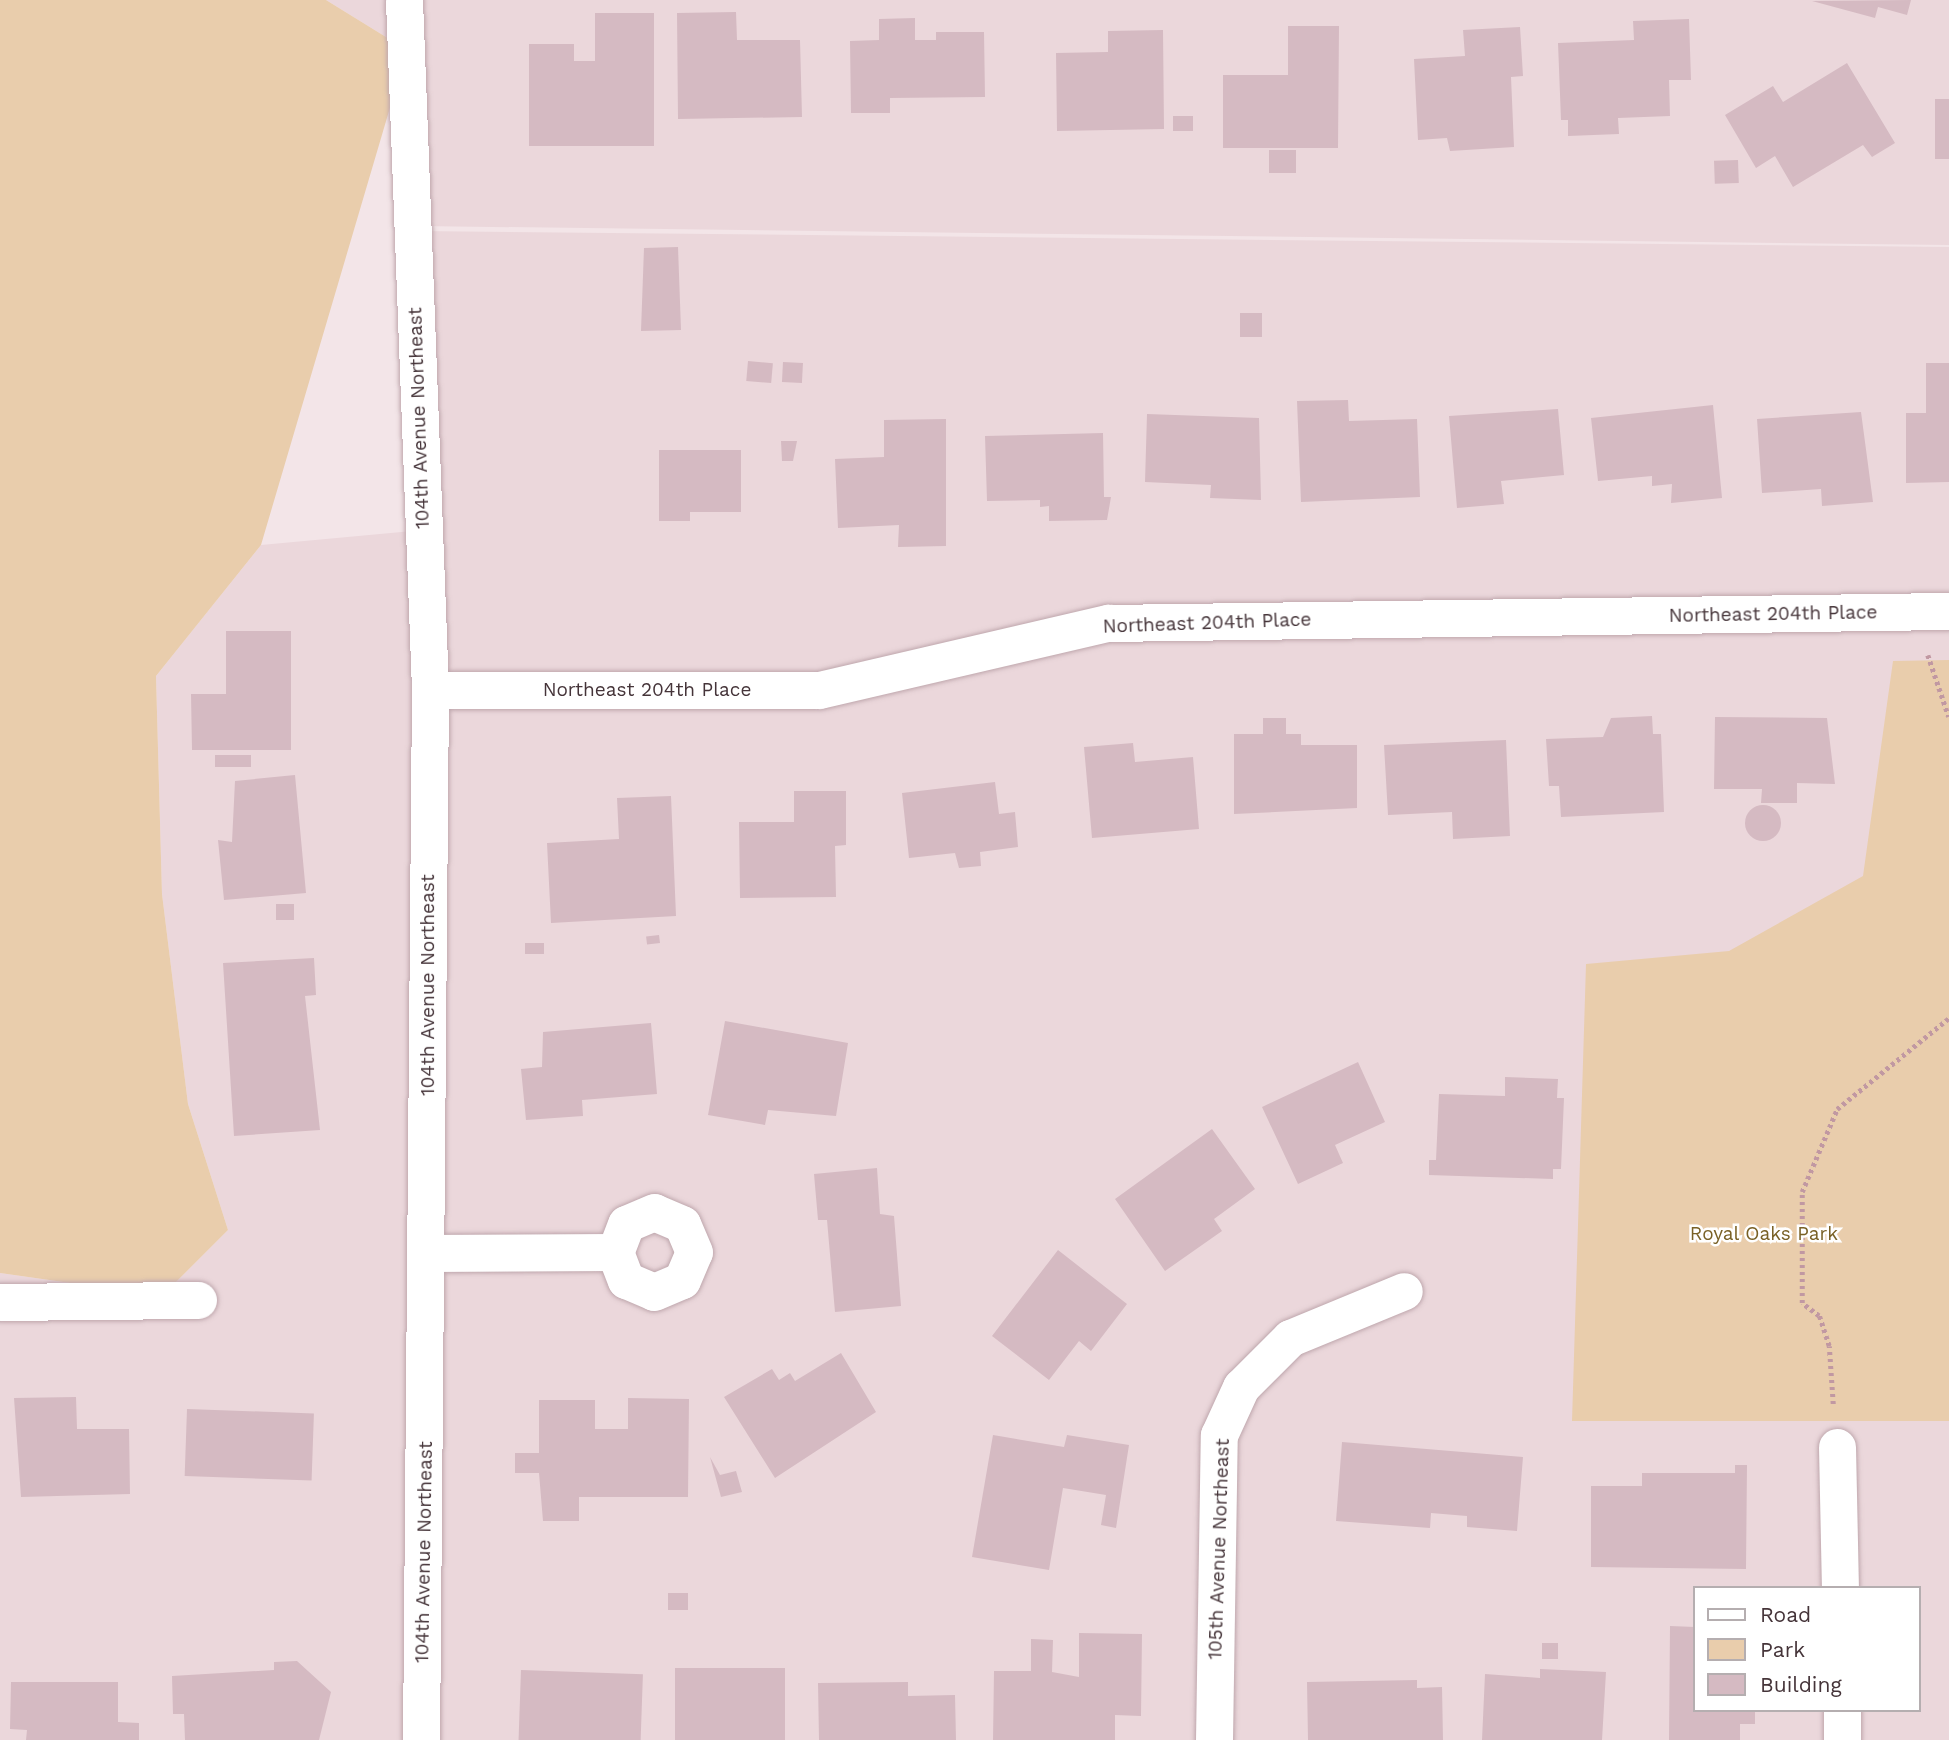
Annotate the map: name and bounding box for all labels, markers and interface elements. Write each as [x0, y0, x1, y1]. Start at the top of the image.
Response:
street label: 104th Avenue Northeast [404, 306, 434, 530]
street label: Northeast 204th Place [1668, 601, 1878, 627]
street label: Northeast 204th Place [1102, 608, 1312, 638]
street label: Northeast 204th Place [543, 679, 751, 701]
street label: 104th Avenue Northeast [417, 874, 439, 1096]
park label: Royal Oaks Park [1690, 1223, 1838, 1245]
street label: 105th Avenue Northeast [1204, 1438, 1234, 1660]
street label: 104th Avenue Northeast [411, 1441, 437, 1663]
legend [1694, 1586, 1921, 1712]
text: Road [1760, 1602, 1811, 1627]
text: Park [1760, 1637, 1805, 1662]
text: Building [1760, 1672, 1842, 1697]

